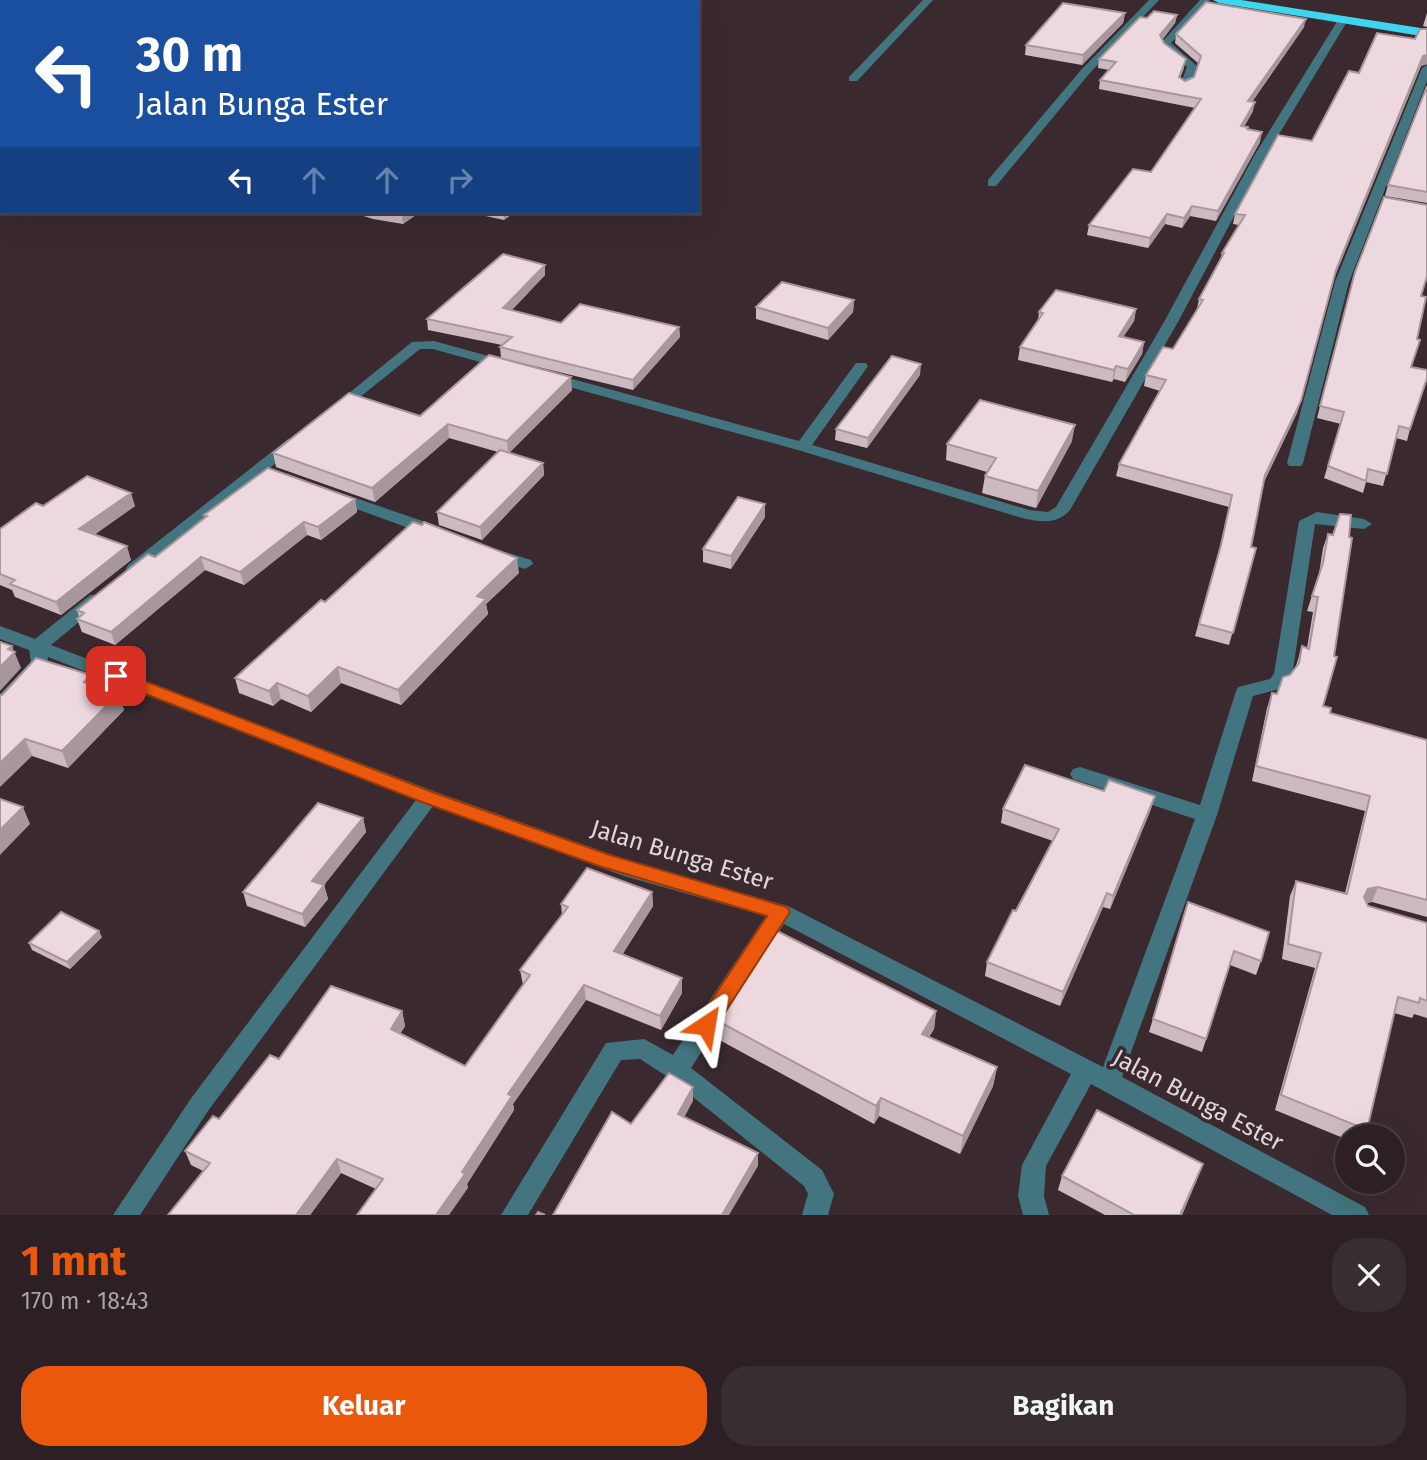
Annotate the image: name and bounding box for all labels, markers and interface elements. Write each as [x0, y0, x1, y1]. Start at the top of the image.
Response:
text: 30 m [136, 25, 243, 84]
icon: left [21, 28, 112, 119]
text: Jalan Bunga Ester [136, 85, 388, 123]
icon: left [222, 161, 260, 199]
icon: ahead [295, 161, 333, 199]
icon: ahead [368, 161, 406, 199]
icon: right [441, 161, 479, 199]
pin [86, 646, 146, 706]
icon: arrive [97, 657, 135, 695]
street label: Jalan Bunga Ester [587, 814, 777, 896]
position arrow [669, 988, 743, 1062]
street label: Jalan Bunga Ester [1108, 1043, 1289, 1157]
map controls [1335, 1124, 1405, 1194]
button: search [1335, 1124, 1405, 1194]
text: 1 mnt [21, 1236, 126, 1286]
button: close [1332, 1238, 1406, 1312]
text: 170 m · 18:43 [21, 1287, 149, 1315]
button: Keluar [21, 1366, 707, 1446]
button: Bagikan [721, 1366, 1406, 1446]

